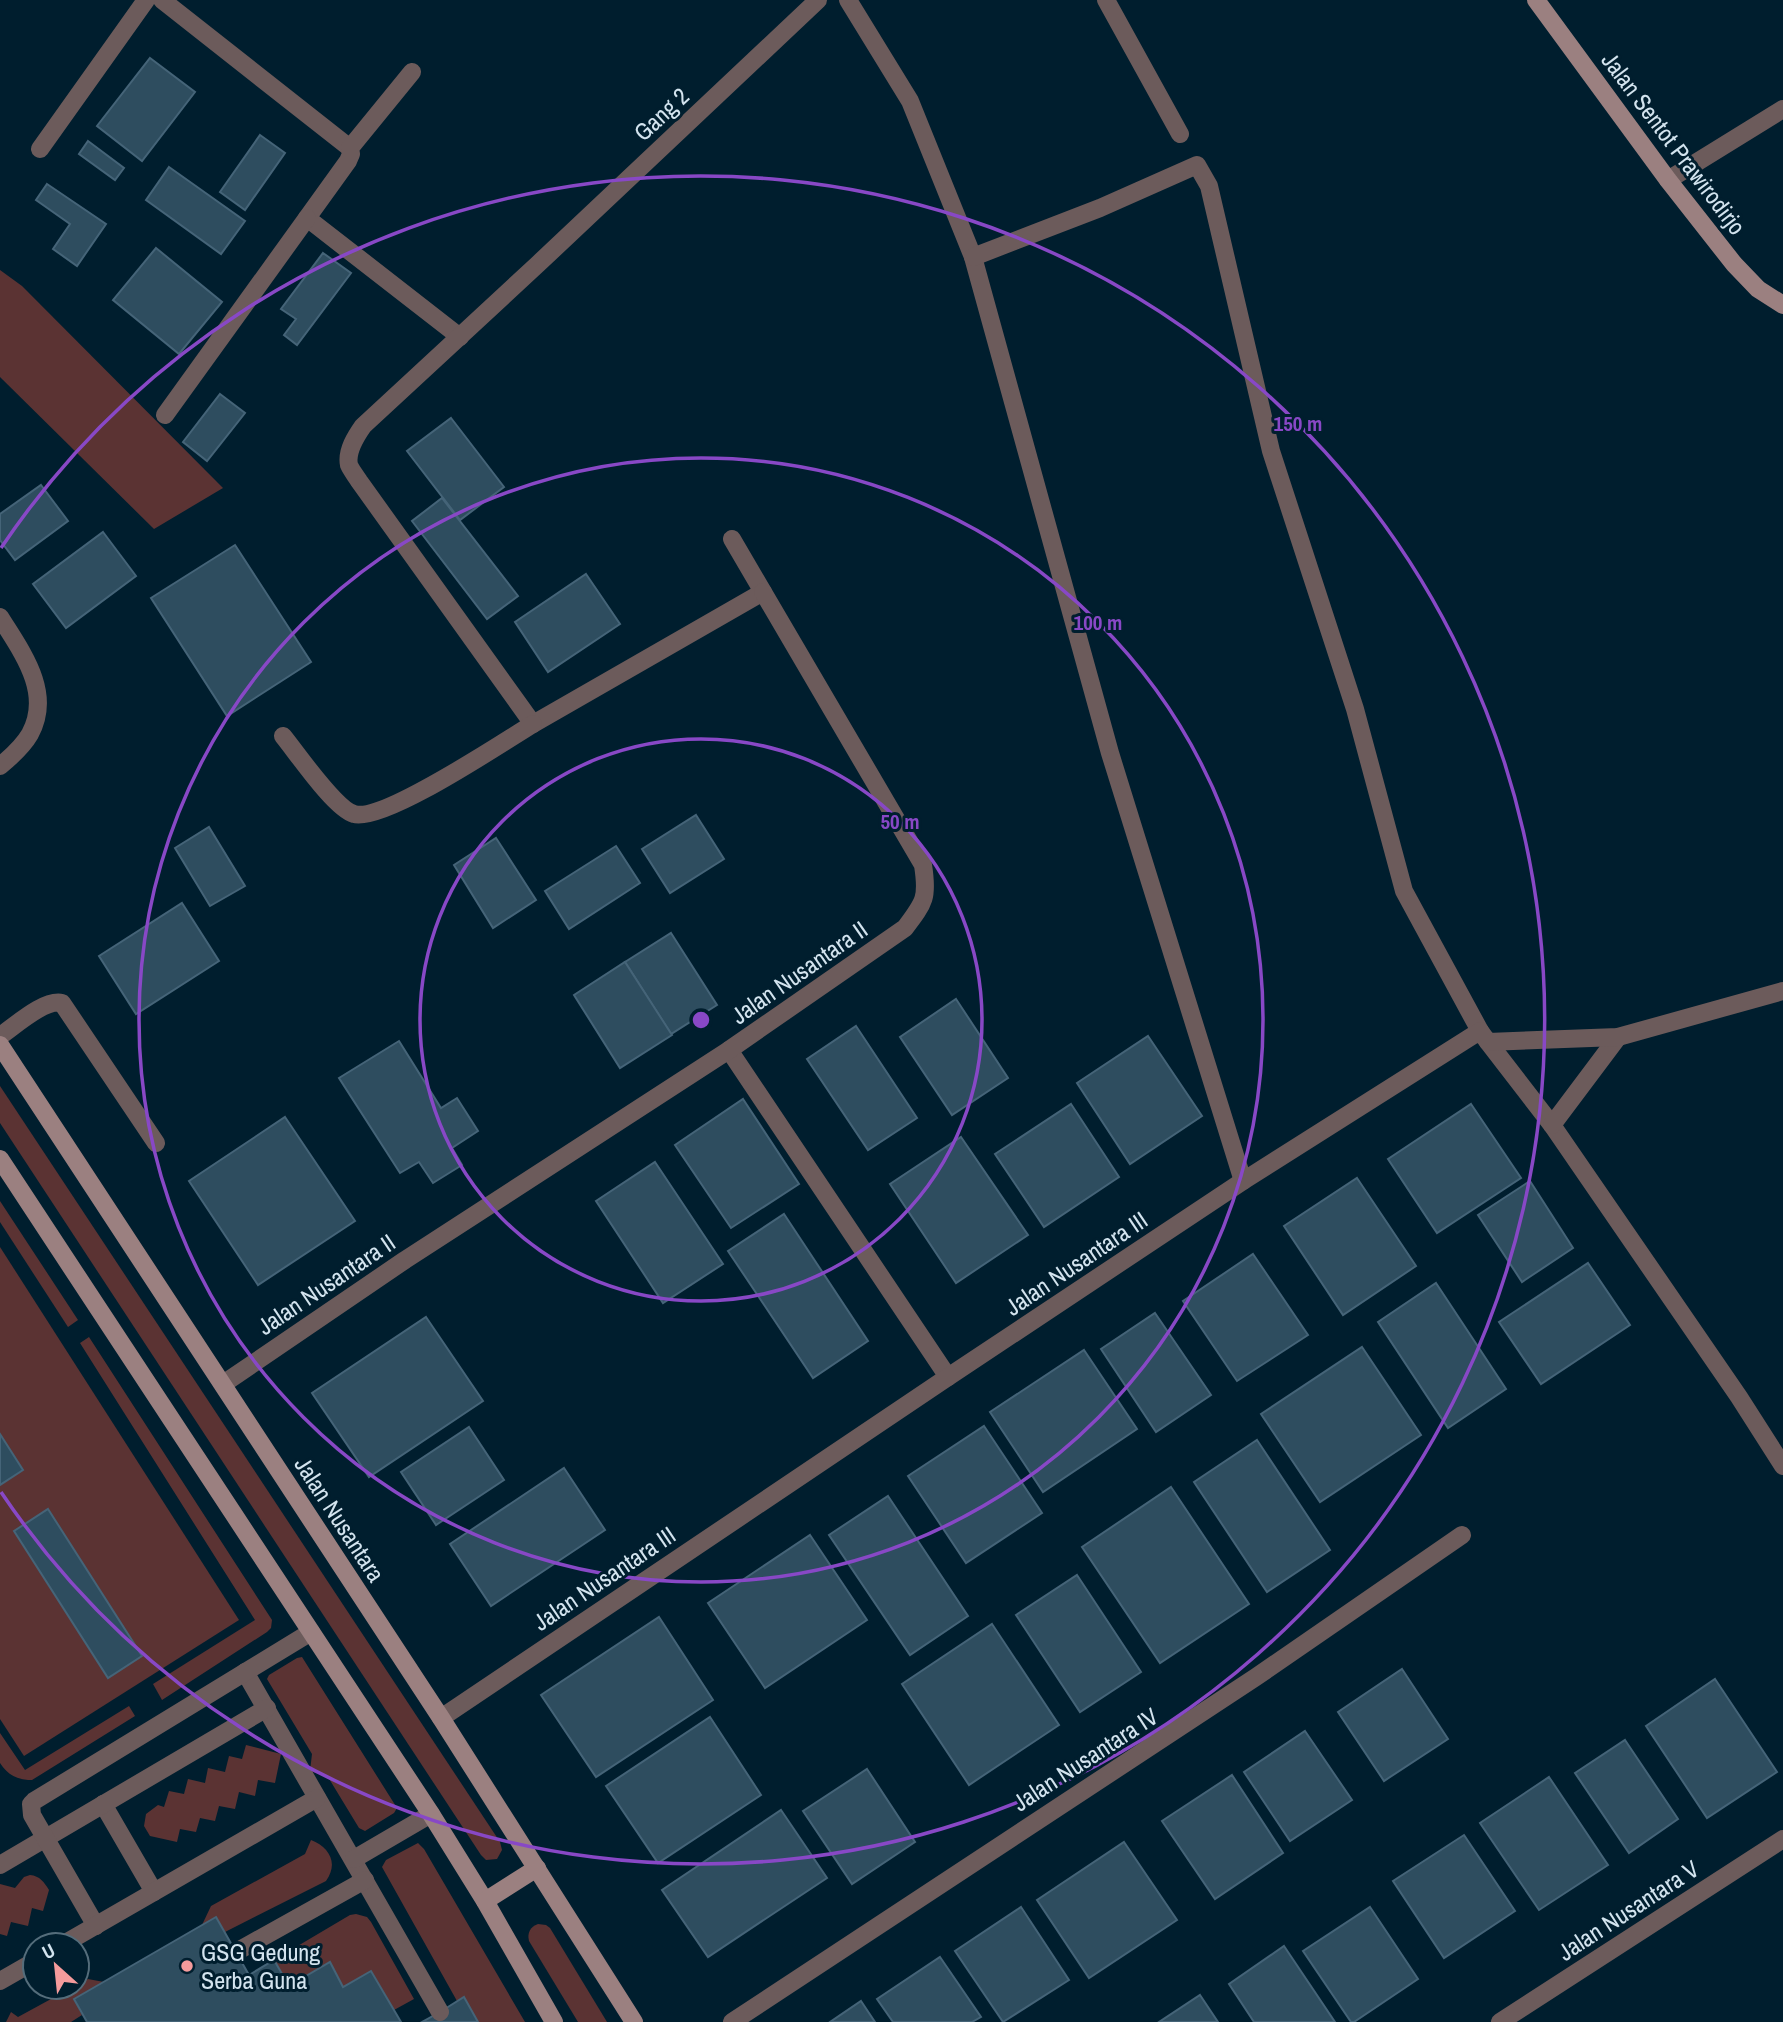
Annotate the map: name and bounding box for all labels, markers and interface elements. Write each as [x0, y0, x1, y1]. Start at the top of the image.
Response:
street label: Jalan Sentot Prawirodirjo [1595, 45, 1753, 241]
street label: Gang 2 [626, 80, 696, 148]
text: 150 m [1274, 409, 1322, 438]
text: 100 m [1074, 608, 1122, 637]
text: 50 m [880, 807, 920, 836]
street label: Jalan Nusantara II [724, 913, 874, 1031]
centre of rings [689, 1008, 713, 1032]
street label: Jalan Nusantara III [999, 1204, 1153, 1322]
street label: Jalan Nusantara II [251, 1226, 401, 1342]
street label: Jalan Nusantara [288, 1450, 392, 1588]
street label: Jalan Nusantara III [527, 1519, 681, 1637]
street label: Jalan Nusantara IV [1006, 1700, 1164, 1818]
street label: Jalan Nusantara V [1551, 1852, 1705, 1968]
north arrow [21, 1931, 91, 2001]
place label: GSG Gedung Serba Guna [201, 1936, 320, 1996]
text: U [37, 1937, 59, 1965]
marker: GSG Gedung Serba Guna [179, 1958, 195, 1974]

